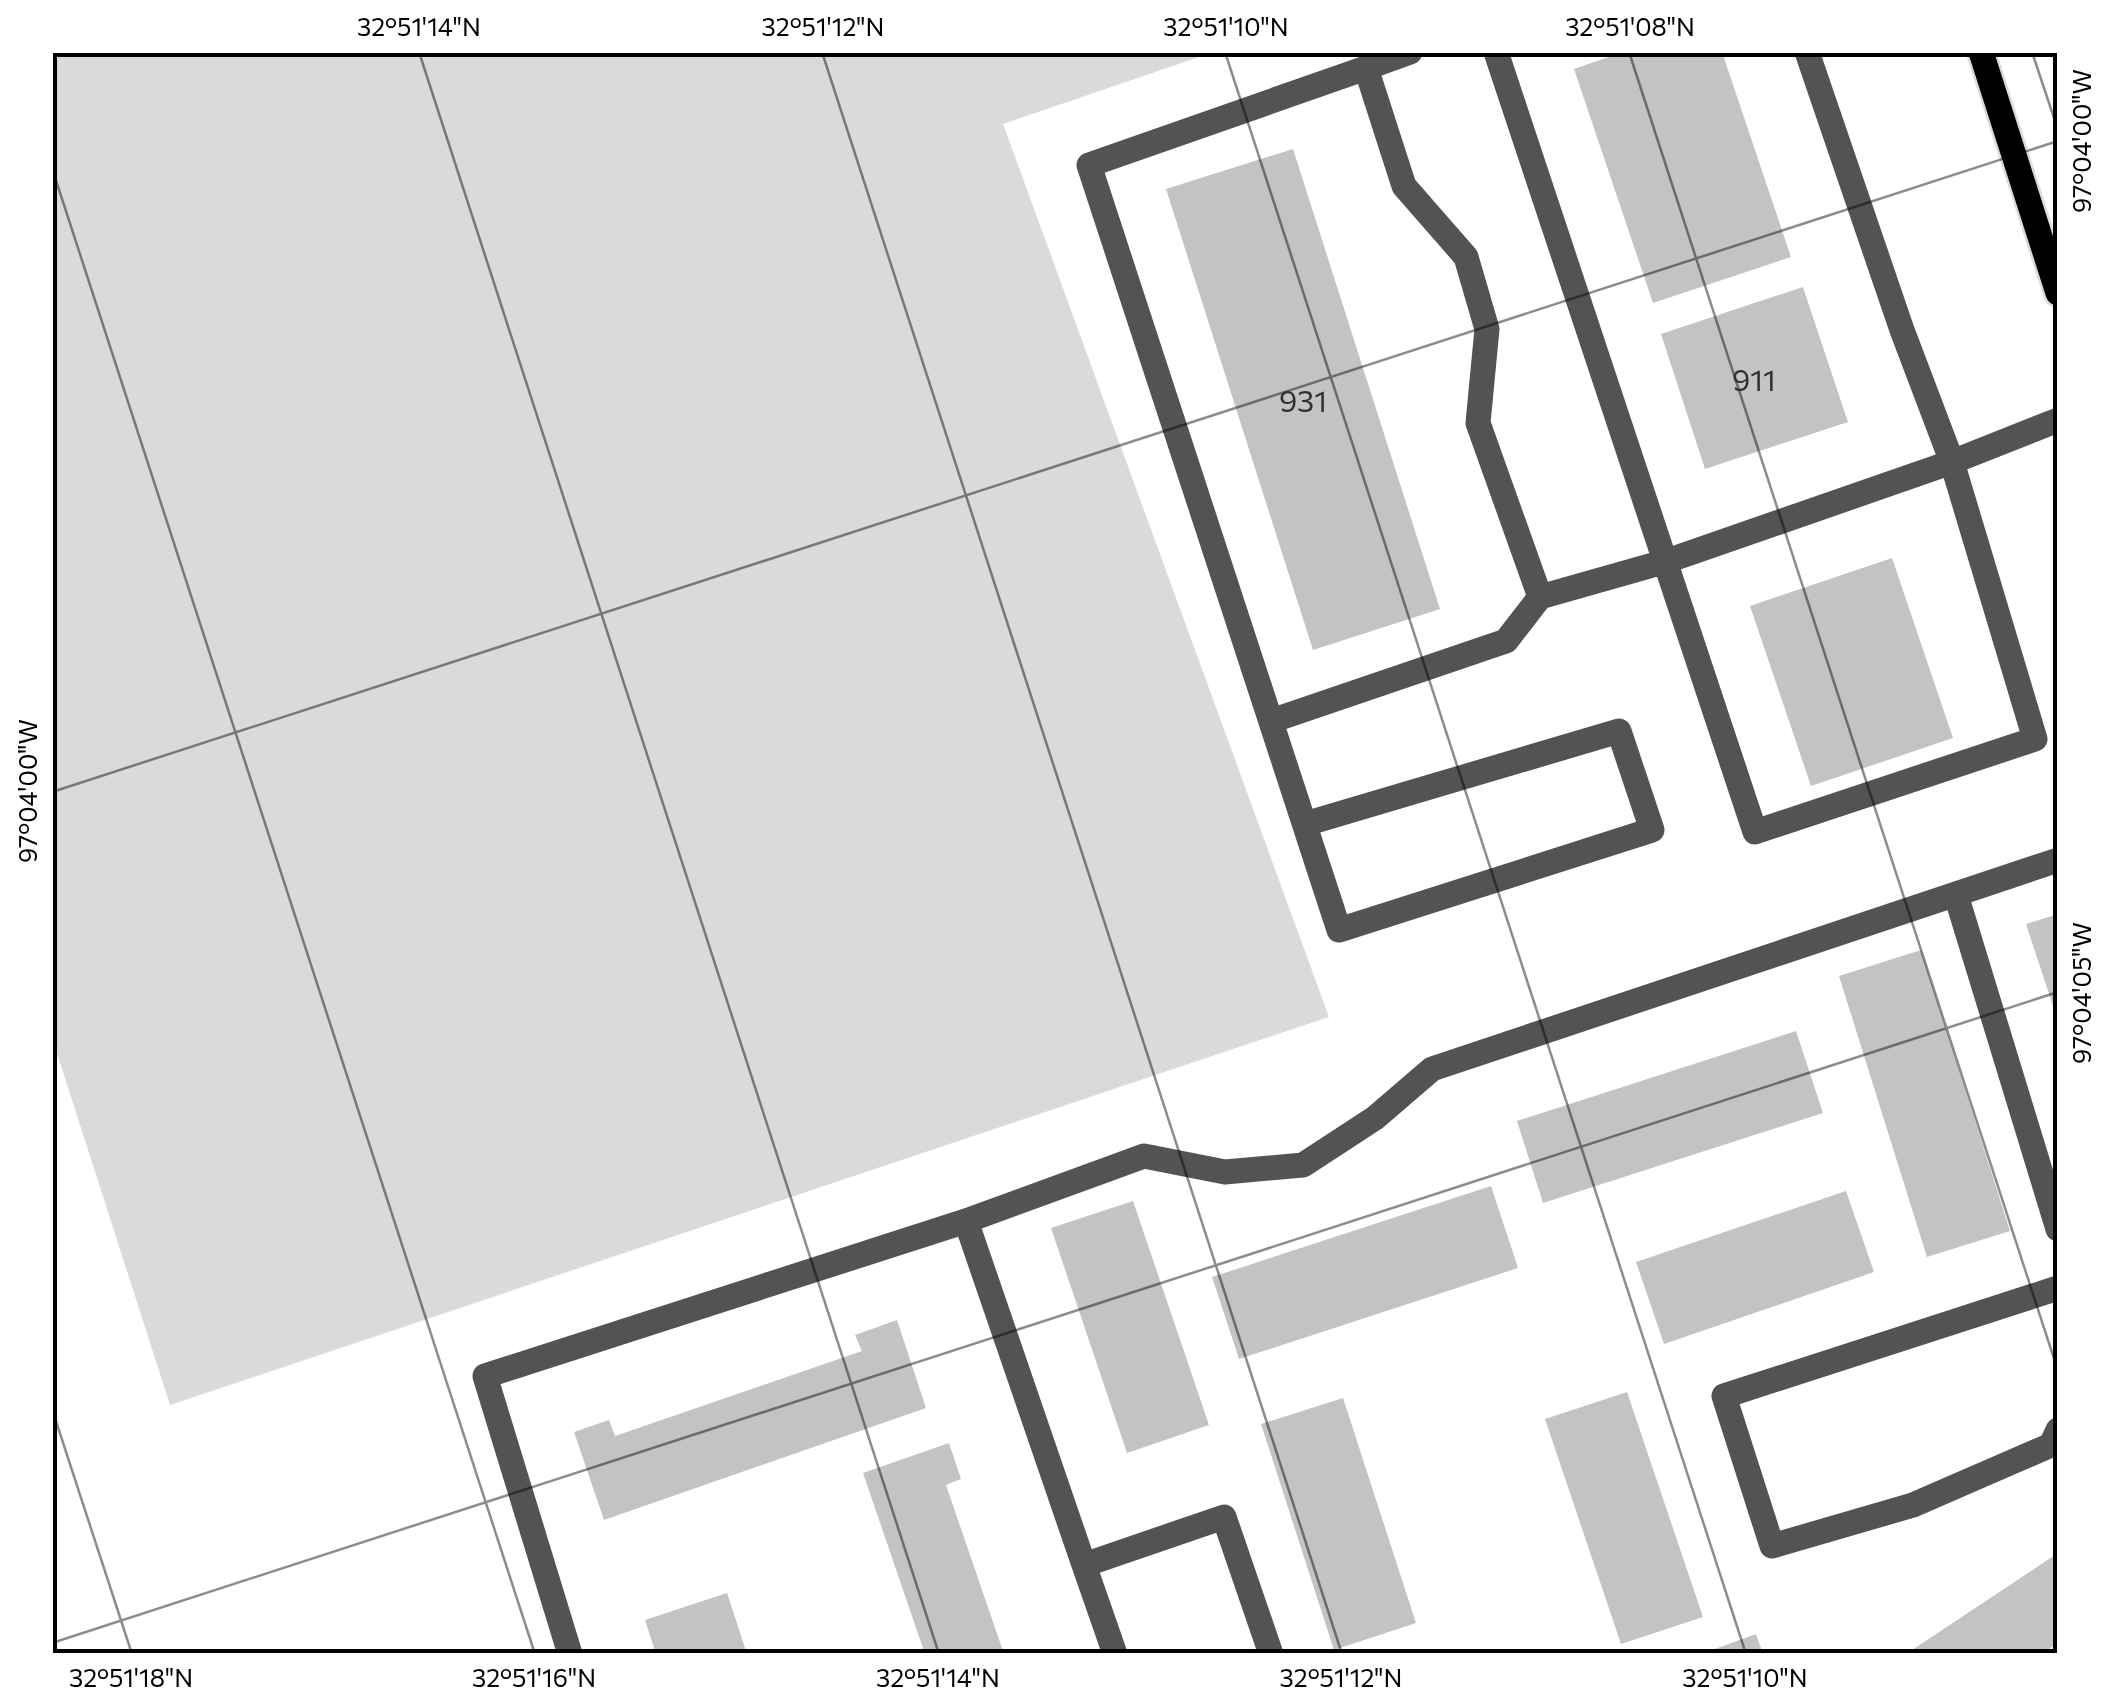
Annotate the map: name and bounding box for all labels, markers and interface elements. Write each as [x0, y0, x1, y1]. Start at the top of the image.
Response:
text: 32°51'14"N [357, 11, 481, 41]
text: 32°51'12"N [762, 11, 884, 41]
text: 32°51'10"N [1163, 11, 1289, 41]
text: 32°51'08"N [1565, 11, 1695, 41]
text: 97°04'00"W [2066, 69, 2096, 213]
house number: 911 [1732, 360, 1776, 397]
house number: 931 [1279, 381, 1327, 418]
text: 97°04'00"W [12, 719, 42, 863]
text: 97°04'05"W [2066, 922, 2096, 1064]
text: 32°51'18"N [69, 1662, 193, 1692]
text: 32°51'16"N [472, 1662, 596, 1692]
text: 32°51'14"N [876, 1662, 1000, 1692]
text: 32°51'12"N [1280, 1662, 1402, 1692]
text: 32°51'10"N [1682, 1662, 1808, 1692]

